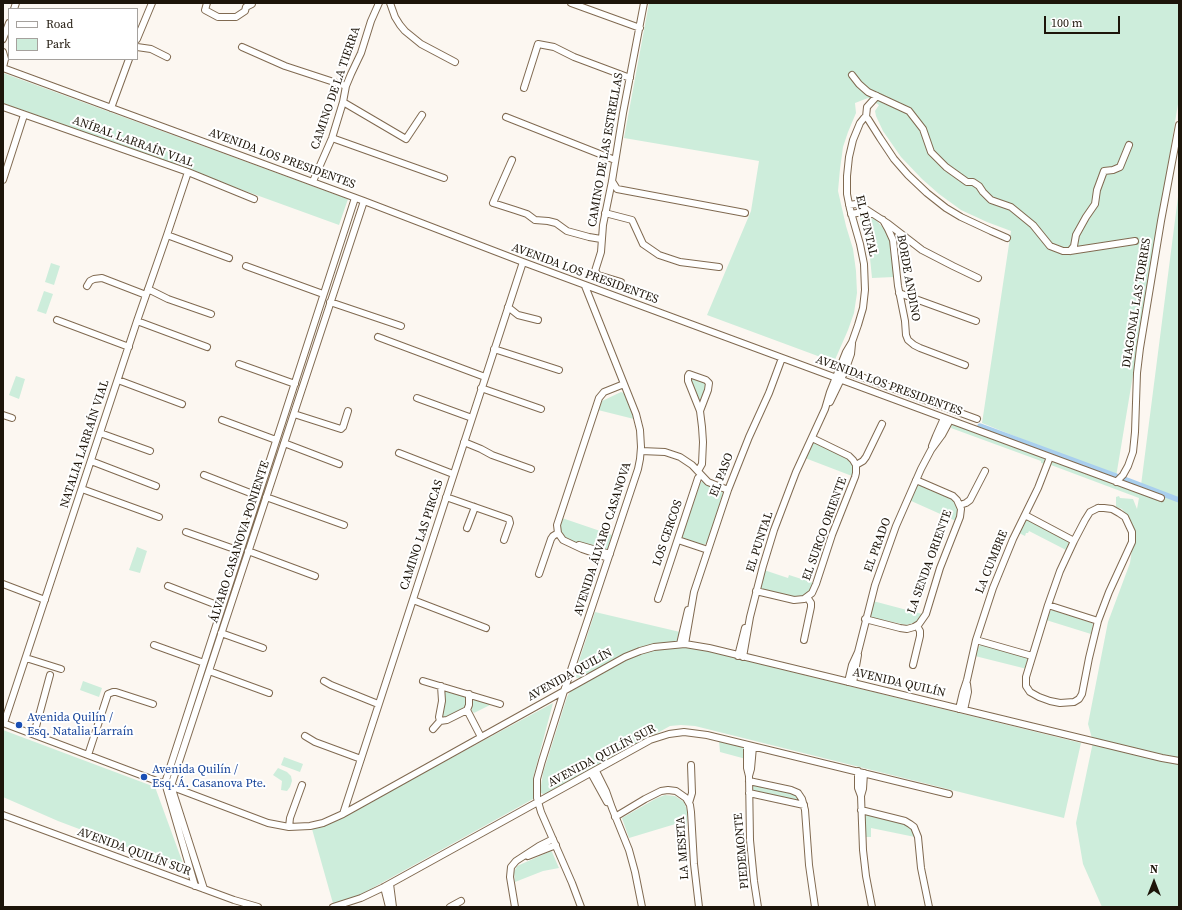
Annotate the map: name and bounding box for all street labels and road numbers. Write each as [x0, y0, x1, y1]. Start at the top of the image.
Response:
street label: CAMINO DE LA TIERRA [308, 25, 364, 151]
street label: CAMINO DE LAS ESTRELLAS [585, 72, 627, 228]
street label: ANÍBAL LARRAÍN VIAL [70, 113, 196, 171]
street label: AVENIDA LOS PRESIDENTES [207, 126, 357, 192]
street label: EL PUNTAL [852, 194, 880, 258]
street label: BORDE ANDINO [893, 233, 923, 323]
street label: DIAGONAL LAS TORRES [1120, 237, 1154, 369]
street label: AVENIDA LOS PRESIDENTES [510, 241, 660, 307]
street label: AVENIDA LOS PRESIDENTES [814, 353, 964, 419]
street label: NATALIA LARRAÍN VIAL [57, 378, 113, 510]
street label: EL PASO [707, 451, 737, 499]
street label: ÁLVARO CASANOVA PONIENTE [207, 459, 273, 625]
street label: AVENIDA ÁLVARO CASANOVA [571, 460, 635, 618]
street label: EL SURCO ORIENTE [800, 475, 850, 583]
street label: CAMINO LAS PIRCAS [397, 478, 447, 592]
street label: LOS CERCOS [650, 498, 686, 568]
street label: LA SENDA ORIENTE [905, 508, 955, 616]
street label: EL PUNTAL [743, 510, 777, 574]
street label: EL PRADO [861, 516, 895, 574]
street label: LA CUMBRE [973, 528, 1011, 596]
street label: AVENIDA QUILÍN [525, 646, 615, 704]
street label: AVENIDA QUILÍN [851, 665, 947, 701]
street label: AVENIDA QUILÍN SUR [546, 722, 658, 790]
street label: PIEDEMONTE [732, 812, 752, 890]
street label: LA MESETA [674, 816, 692, 880]
street label: AVENIDA QUILÍN SUR [75, 825, 193, 879]

